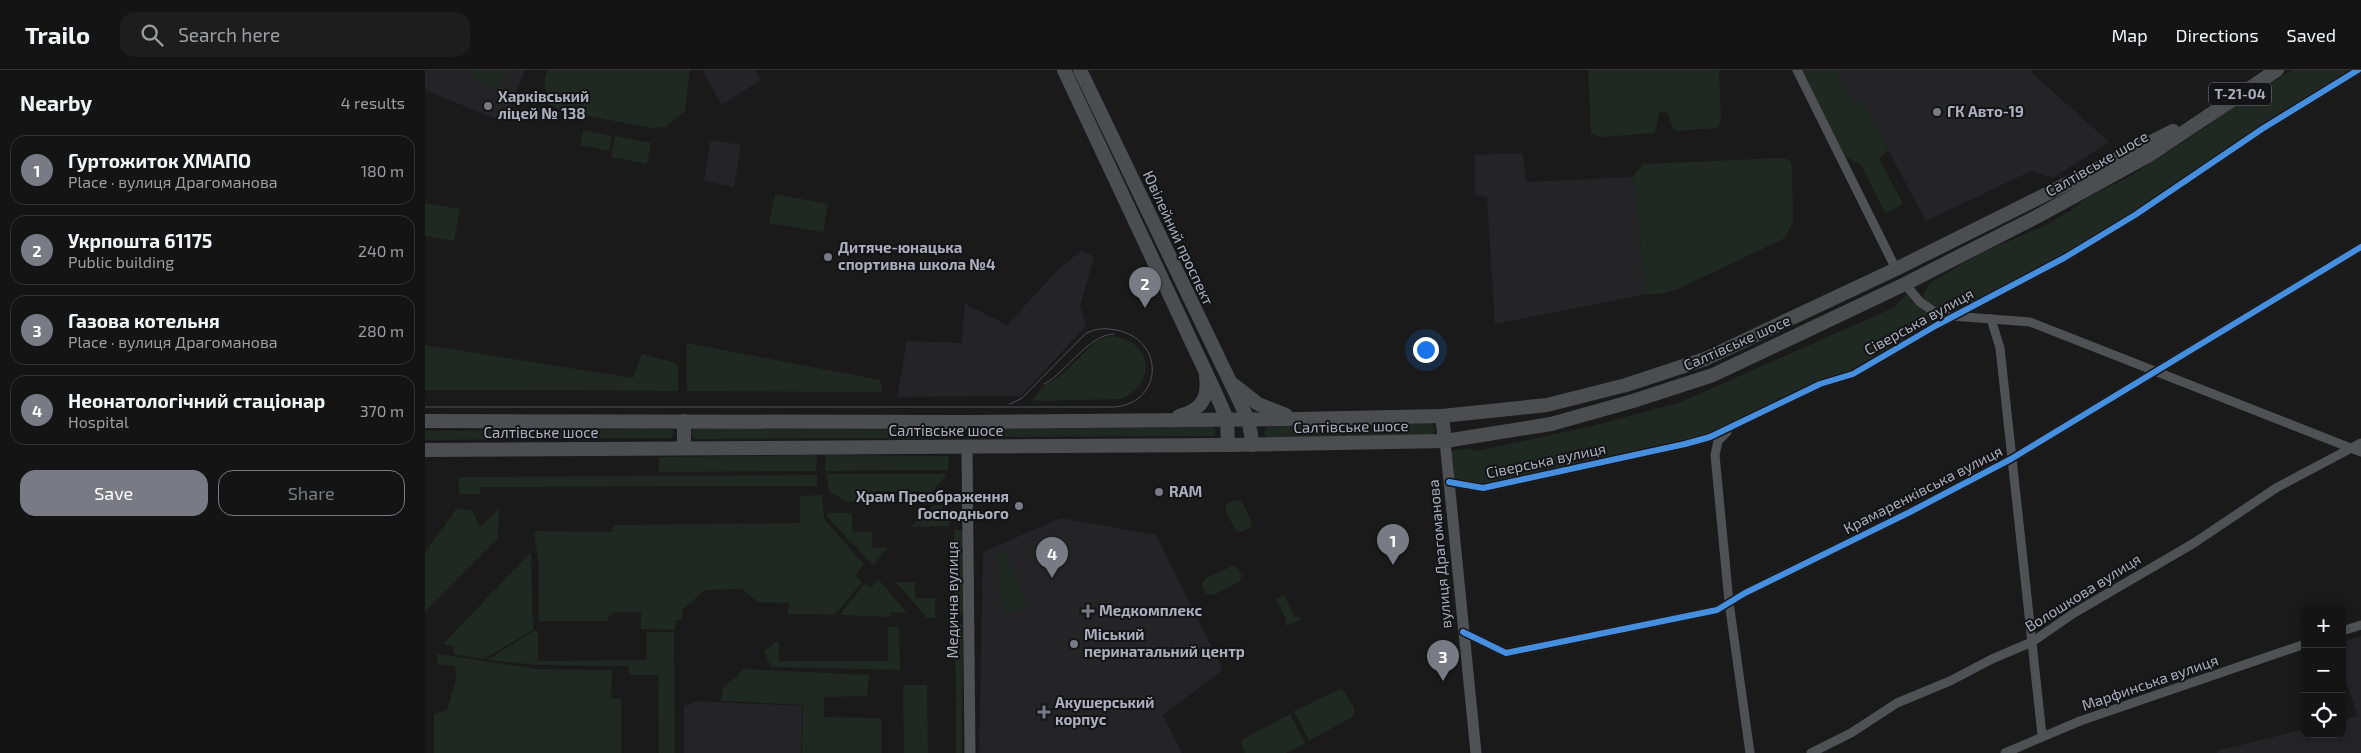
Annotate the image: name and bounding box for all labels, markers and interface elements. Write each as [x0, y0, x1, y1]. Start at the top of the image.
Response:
search box [120, 12, 470, 57]
text: Trailo [25, 20, 90, 49]
icon: search [138, 21, 166, 49]
text: Search here [178, 23, 280, 46]
text: Map [2111, 24, 2148, 46]
text: Directions [2176, 24, 2259, 46]
text: Saved [2287, 24, 2336, 46]
road number: Т-21-04 [2209, 82, 2271, 106]
place label: Харківський ліцей № 138 [498, 87, 589, 122]
text: Nearby [20, 90, 92, 115]
text: 4 results [341, 93, 405, 112]
marker: Харківський ліцей № 138 [482, 100, 494, 112]
place label: ГК Авто-19 [1947, 102, 2024, 120]
marker: ГК Авто-19 [1931, 106, 1943, 118]
street label: Салтівське шосе [2042, 127, 2151, 200]
text: Гуртожиток ХМАПО [68, 149, 251, 172]
text: 1 [34, 161, 40, 180]
text: 180 m [361, 161, 404, 180]
street label: Ювілейний проспект [1140, 167, 1218, 308]
text: Place · вулиця Драгоманова [68, 172, 278, 191]
text: Укрпошта 61175 [68, 229, 212, 252]
place label: Дитяче-юнацька спортивна школа №4 [838, 238, 996, 273]
text: 2 [32, 241, 42, 260]
text: 240 m [358, 241, 404, 260]
marker: Дитяче-юнацька спортивна школа №4 [822, 251, 834, 263]
text: Public building [68, 252, 174, 271]
pin: 2 [1129, 267, 1161, 308]
street label: Сіверська вулиця [1861, 284, 1977, 360]
text: Газова котельня [68, 309, 220, 332]
street label: Салтівське шосе [1680, 310, 1793, 374]
text: 3 [32, 321, 42, 340]
text: 280 m [358, 321, 404, 340]
text: Place · вулиця Драгоманова [68, 332, 278, 351]
your location [1413, 337, 1439, 363]
text: Неонатологічний стаціонар [68, 389, 325, 412]
text: 4 [32, 401, 42, 420]
text: 370 m [360, 401, 404, 420]
text: Hospital [68, 412, 129, 431]
street label: Салтівське шосе [1293, 416, 1409, 436]
street label: Салтівське шосе [888, 421, 1004, 439]
street label: Салтівське шосе [483, 423, 599, 441]
street label: Сіверська вулиця [1484, 439, 1608, 483]
street label: Крамаренківська вулиця [1840, 441, 2005, 538]
button: Save [20, 470, 208, 516]
button: Share [218, 470, 405, 516]
street label: вулиця Драгоманова [1424, 479, 1455, 629]
place label: RAM [1169, 482, 1202, 500]
marker: RAM [1153, 486, 1165, 498]
place label: Храм Преображення Господнього [856, 487, 1009, 522]
marker: Храм Преображення Господнього [1013, 500, 1025, 512]
pin: 1 [1377, 524, 1409, 565]
pin: 4 [1036, 537, 1068, 578]
street label: Медична вулиця [943, 541, 962, 659]
street label: Волошкова вулиця [2021, 549, 2144, 636]
place label: Медкомплекс [1099, 601, 1202, 619]
map controls [2301, 603, 2346, 738]
button: + [2301, 603, 2346, 648]
marker: Медкомплекс [1081, 604, 1095, 618]
place label: Міський перинатальний центр [1084, 625, 1245, 660]
marker: Міський перинатальний центр [1068, 638, 1080, 650]
pin: 3 [1427, 640, 1459, 681]
button: − [2301, 648, 2346, 693]
street label: Марфинська вулиця [2079, 650, 2221, 715]
place label: Акушерський корпус [1055, 693, 1154, 728]
button: locate [2301, 693, 2346, 738]
marker: Акушерський корпус [1037, 705, 1051, 719]

